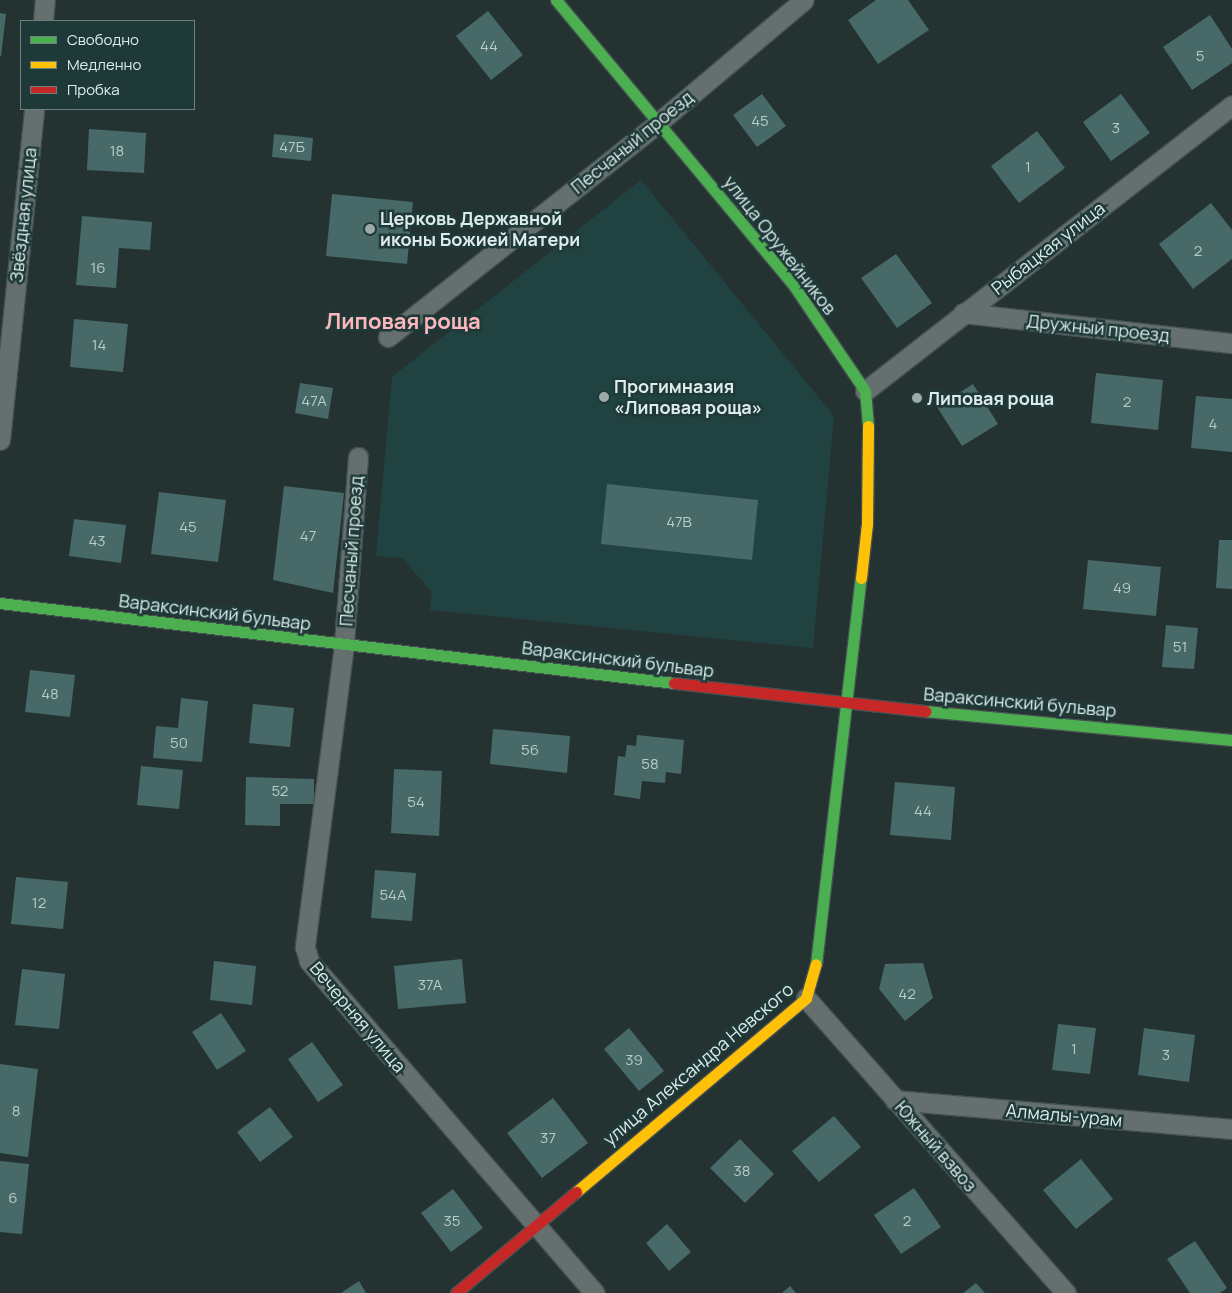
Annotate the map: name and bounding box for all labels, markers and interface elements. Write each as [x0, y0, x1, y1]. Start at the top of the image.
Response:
legend [20, 20, 195, 110]
text: Свободно [67, 29, 139, 50]
house number: 44 [480, 37, 498, 55]
house number: 5 [1196, 47, 1204, 65]
text: Медленно [67, 54, 141, 75]
text: Пробка [67, 79, 120, 100]
street label: Песчаный проезд [567, 86, 697, 198]
house number: 45 [751, 112, 769, 130]
house number: 3 [1112, 119, 1120, 137]
house number: 47Б [279, 138, 305, 156]
house number: 18 [110, 142, 124, 160]
street label: Звёздная улица [5, 147, 41, 283]
house number: 1 [1025, 158, 1031, 176]
street label: улица Оружейников [719, 171, 841, 319]
street label: Рыбацкая улица [987, 197, 1109, 299]
place label: Церковь Державной иконы Божией Матери [380, 208, 580, 250]
marker: Церковь Державной иконы Божией Матери [364, 223, 376, 235]
house number: 2 [1194, 242, 1202, 260]
house number: 16 [90, 259, 106, 277]
district label: Липовая роща [325, 309, 481, 335]
street label: Дружный проезд [1025, 310, 1171, 346]
house number: 14 [92, 336, 106, 354]
place label: Прогимназия «Липовая роща» [614, 376, 762, 418]
place label: Липовая роща [927, 387, 1054, 409]
marker: Прогимназия «Липовая роща» [598, 391, 610, 403]
house number: 47А [301, 392, 327, 410]
marker: Липовая роща [911, 392, 923, 404]
house number: 2 [1123, 393, 1131, 411]
house number: 4 [1209, 415, 1217, 433]
street label: Песчаный проезд [335, 475, 367, 627]
house number: 47В [666, 513, 692, 531]
house number: 45 [179, 518, 197, 536]
house number: 47 [300, 527, 316, 545]
house number: 43 [88, 532, 106, 550]
house number: 49 [1113, 579, 1131, 597]
street label: Вараксинский бульвар [118, 589, 312, 635]
street label: Вараксинский бульвар [521, 636, 715, 682]
house number: 51 [1173, 638, 1187, 656]
street label: Вараксинский бульвар [923, 683, 1117, 721]
house number: 48 [41, 685, 59, 703]
house number: 50 [170, 734, 188, 752]
house number: 56 [521, 741, 539, 759]
house number: 58 [641, 755, 659, 773]
house number: 52 [272, 782, 288, 800]
house number: 54 [407, 793, 425, 811]
house number: 44 [914, 802, 932, 820]
house number: 54А [379, 886, 407, 904]
house number: 12 [32, 894, 46, 912]
street label: Вечерняя улица [306, 957, 410, 1077]
house number: 37А [418, 976, 442, 994]
street label: улица Александра Невского [598, 978, 798, 1150]
house number: 42 [898, 985, 916, 1003]
house number: 1 [1071, 1040, 1077, 1058]
house number: 3 [1162, 1046, 1170, 1064]
house number: 39 [625, 1051, 643, 1069]
street label: Южный взвоз [891, 1096, 981, 1196]
street label: Алмалы-урам [1005, 1099, 1123, 1131]
house number: 8 [12, 1102, 20, 1120]
house number: 37 [540, 1129, 556, 1147]
house number: 38 [733, 1162, 751, 1180]
house number: 6 [8, 1189, 18, 1207]
house number: 35 [444, 1212, 460, 1230]
house number: 2 [903, 1212, 911, 1230]

